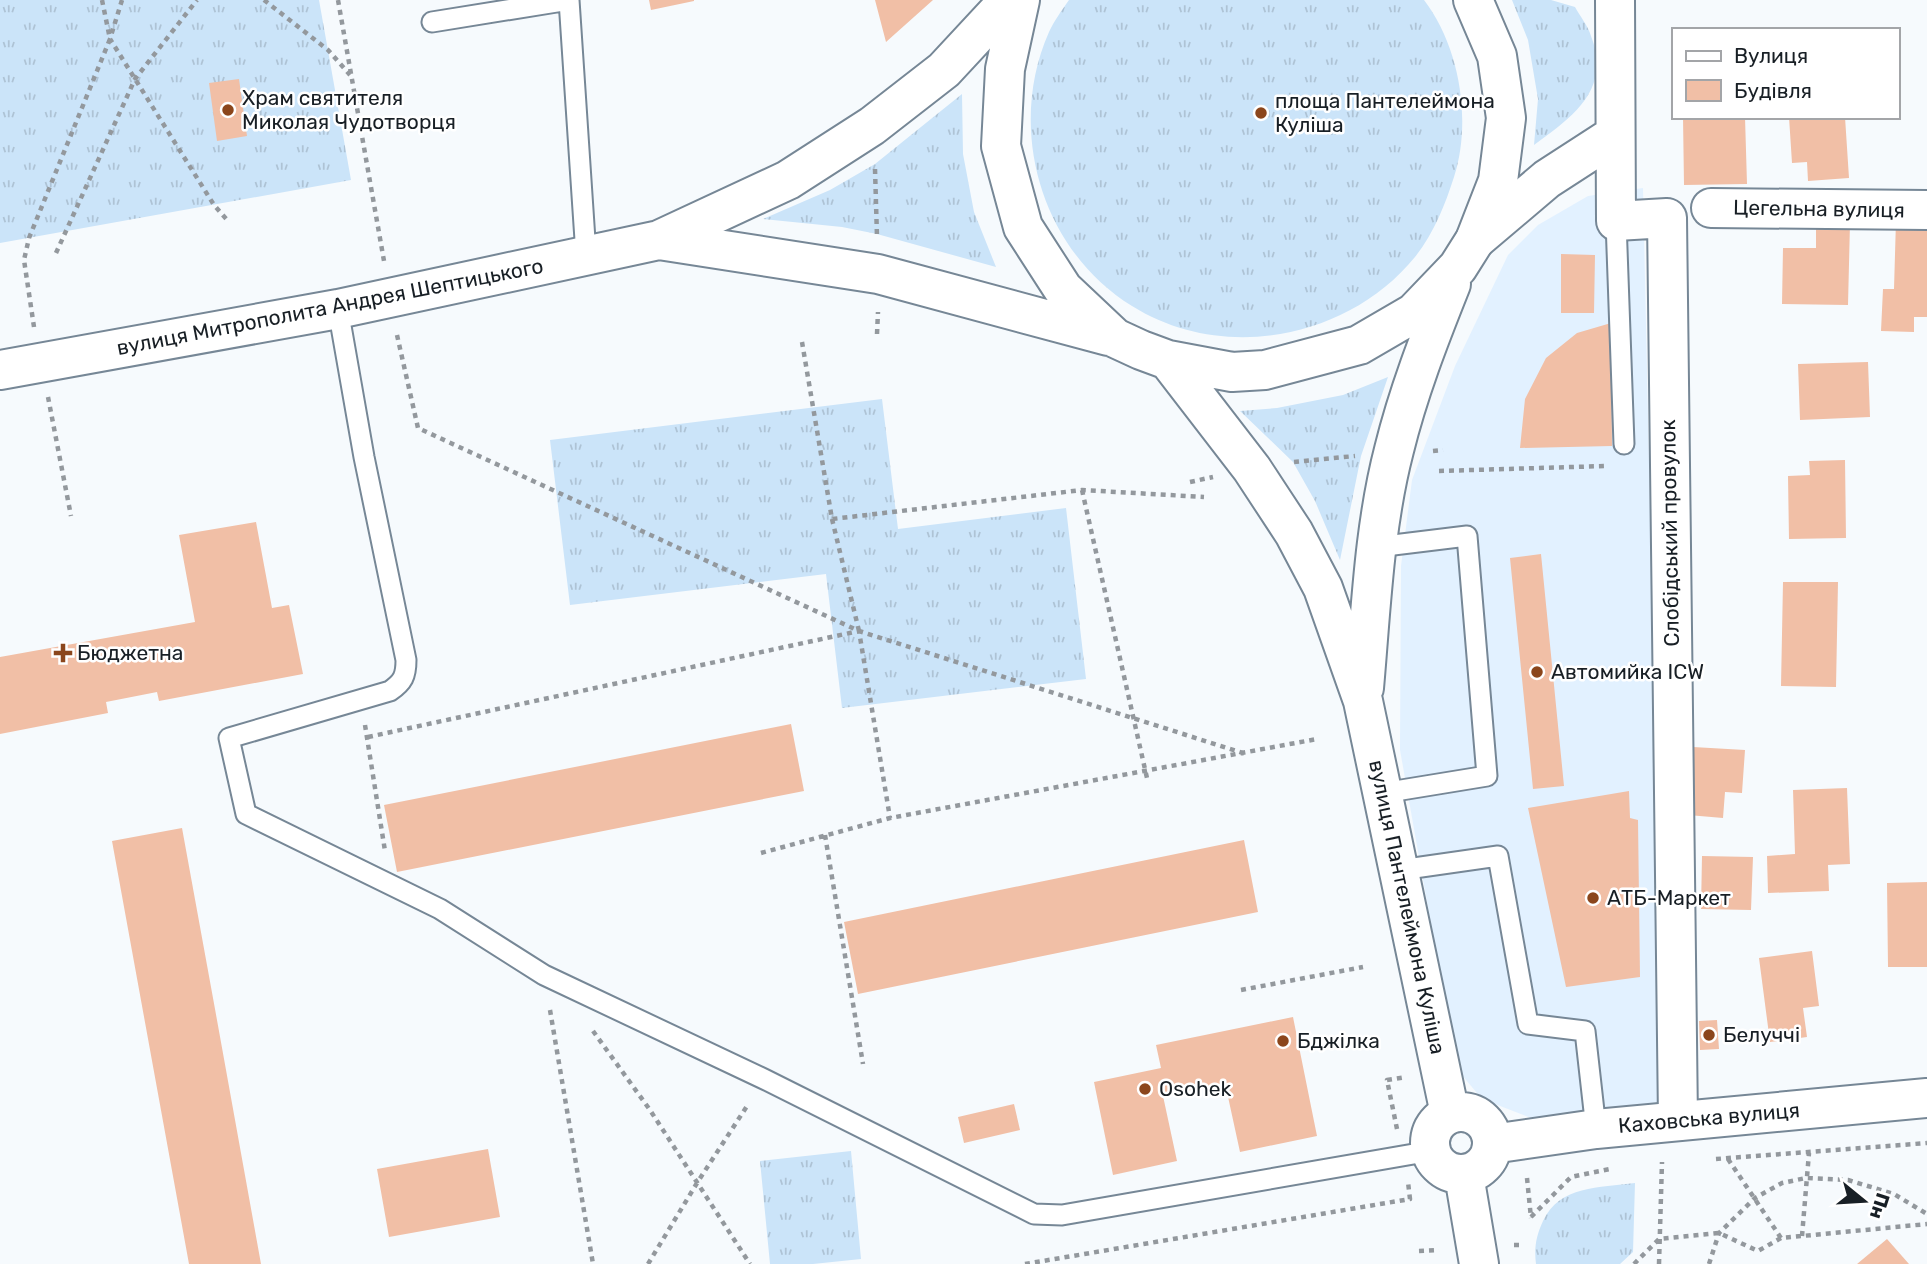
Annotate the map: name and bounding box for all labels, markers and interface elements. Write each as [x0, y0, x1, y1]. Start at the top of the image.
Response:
legend [1672, 28, 1899, 119]
text: Вулиця [1734, 43, 1808, 68]
text: Будівля [1734, 78, 1812, 103]
place label: Храм святителя Миколая Чудотворця [242, 85, 456, 134]
place label: площа Пантелеймона Куліша [1275, 88, 1495, 137]
marker: Храм святителя Миколая Чудотворця [220, 102, 236, 118]
marker: площа Пантелеймона Куліша [1253, 105, 1269, 121]
street label: Цегельна вулиця [1733, 195, 1905, 222]
street label: вулиця Митрополита Андрея Шептицького [114, 253, 545, 360]
street label: Слобідський провулок [1655, 419, 1684, 647]
place label: Бюджетна [77, 640, 183, 665]
marker: Бюджетна [55, 645, 71, 661]
place label: Автомийка ICW [1551, 659, 1704, 684]
marker: Автомийка ICW [1529, 664, 1545, 680]
street label: вулиця Пантелеймона Куліша [1364, 757, 1451, 1056]
place label: АТБ-Маркет [1607, 885, 1731, 910]
marker: АТБ-Маркет [1585, 890, 1601, 906]
place label: Белуччі [1723, 1022, 1800, 1047]
marker: Белуччі [1701, 1027, 1717, 1043]
place label: Бджілка [1297, 1028, 1380, 1053]
marker: Бджілка [1275, 1033, 1291, 1049]
place label: Оsоhek [1159, 1076, 1232, 1101]
marker: Оsоhek [1137, 1081, 1153, 1097]
street label: Каховська вулиця [1617, 1097, 1801, 1138]
north arrow [1829, 1166, 1899, 1236]
text: Пн [1865, 1190, 1895, 1222]

